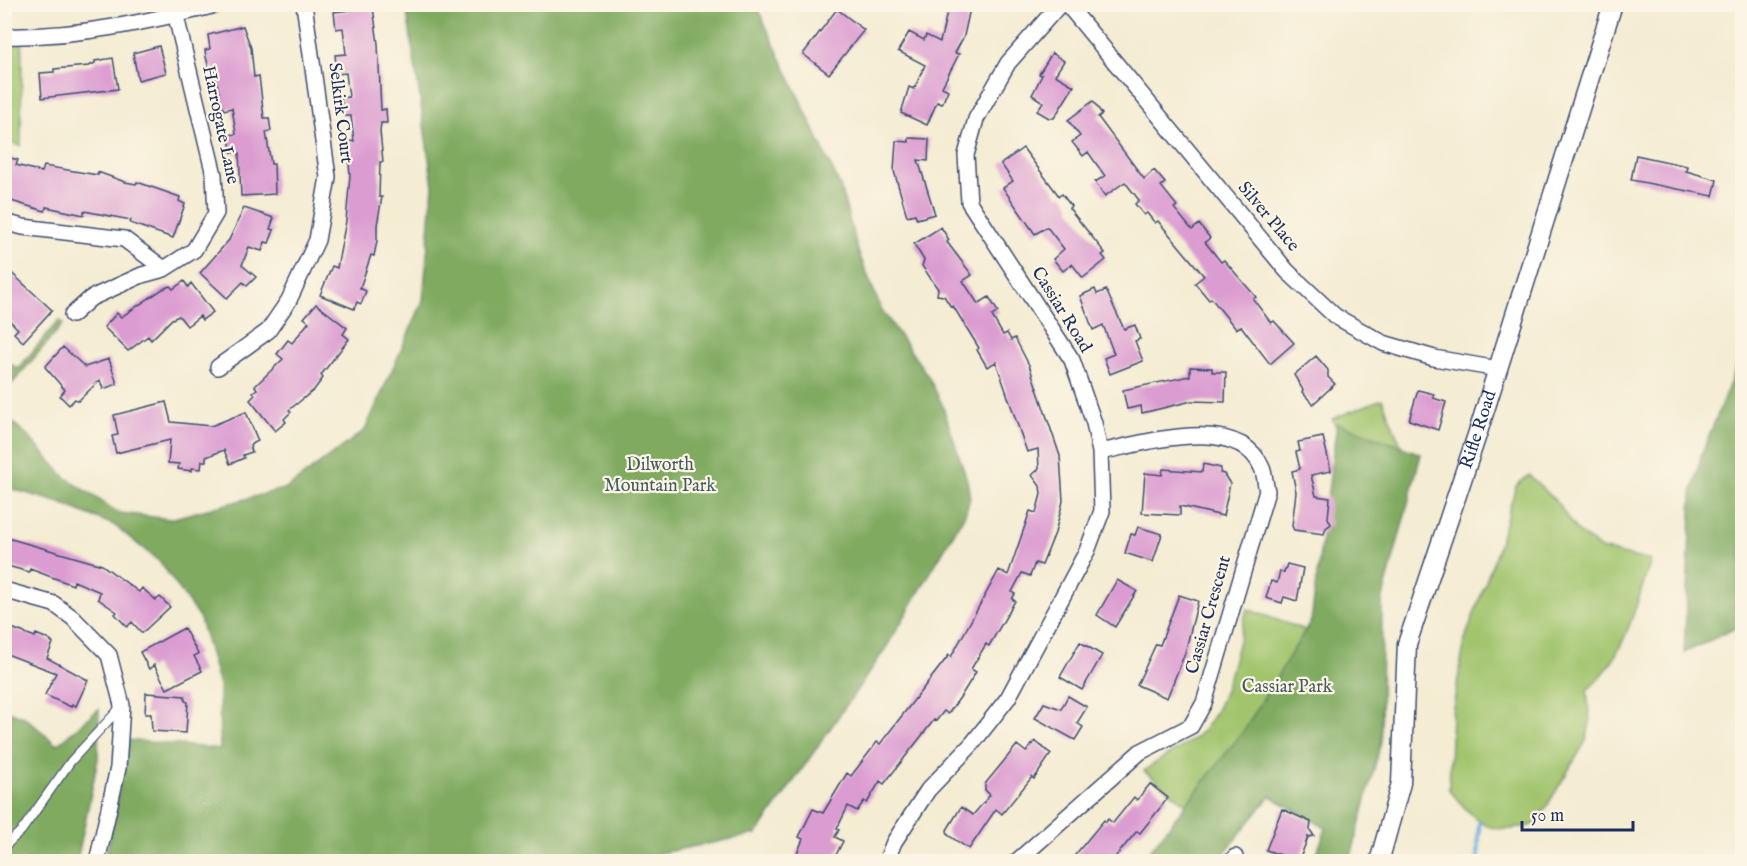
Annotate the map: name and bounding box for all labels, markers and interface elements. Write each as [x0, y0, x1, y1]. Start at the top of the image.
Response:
street label: Selkirk Court [322, 61, 358, 165]
street label: Harrogate Lane [196, 64, 244, 186]
street label: Silver Place [1232, 177, 1304, 257]
street label: Cassiar Road [1026, 263, 1097, 358]
street label: Rifle Road [1455, 387, 1502, 472]
park label: Dilworth Mountain Park [604, 454, 716, 498]
street label: Cassiar Crescent [1181, 553, 1237, 677]
park label: Cassiar Park [1242, 676, 1333, 699]
scale bar [1522, 794, 1633, 832]
text: 50 m [1531, 805, 1564, 828]

